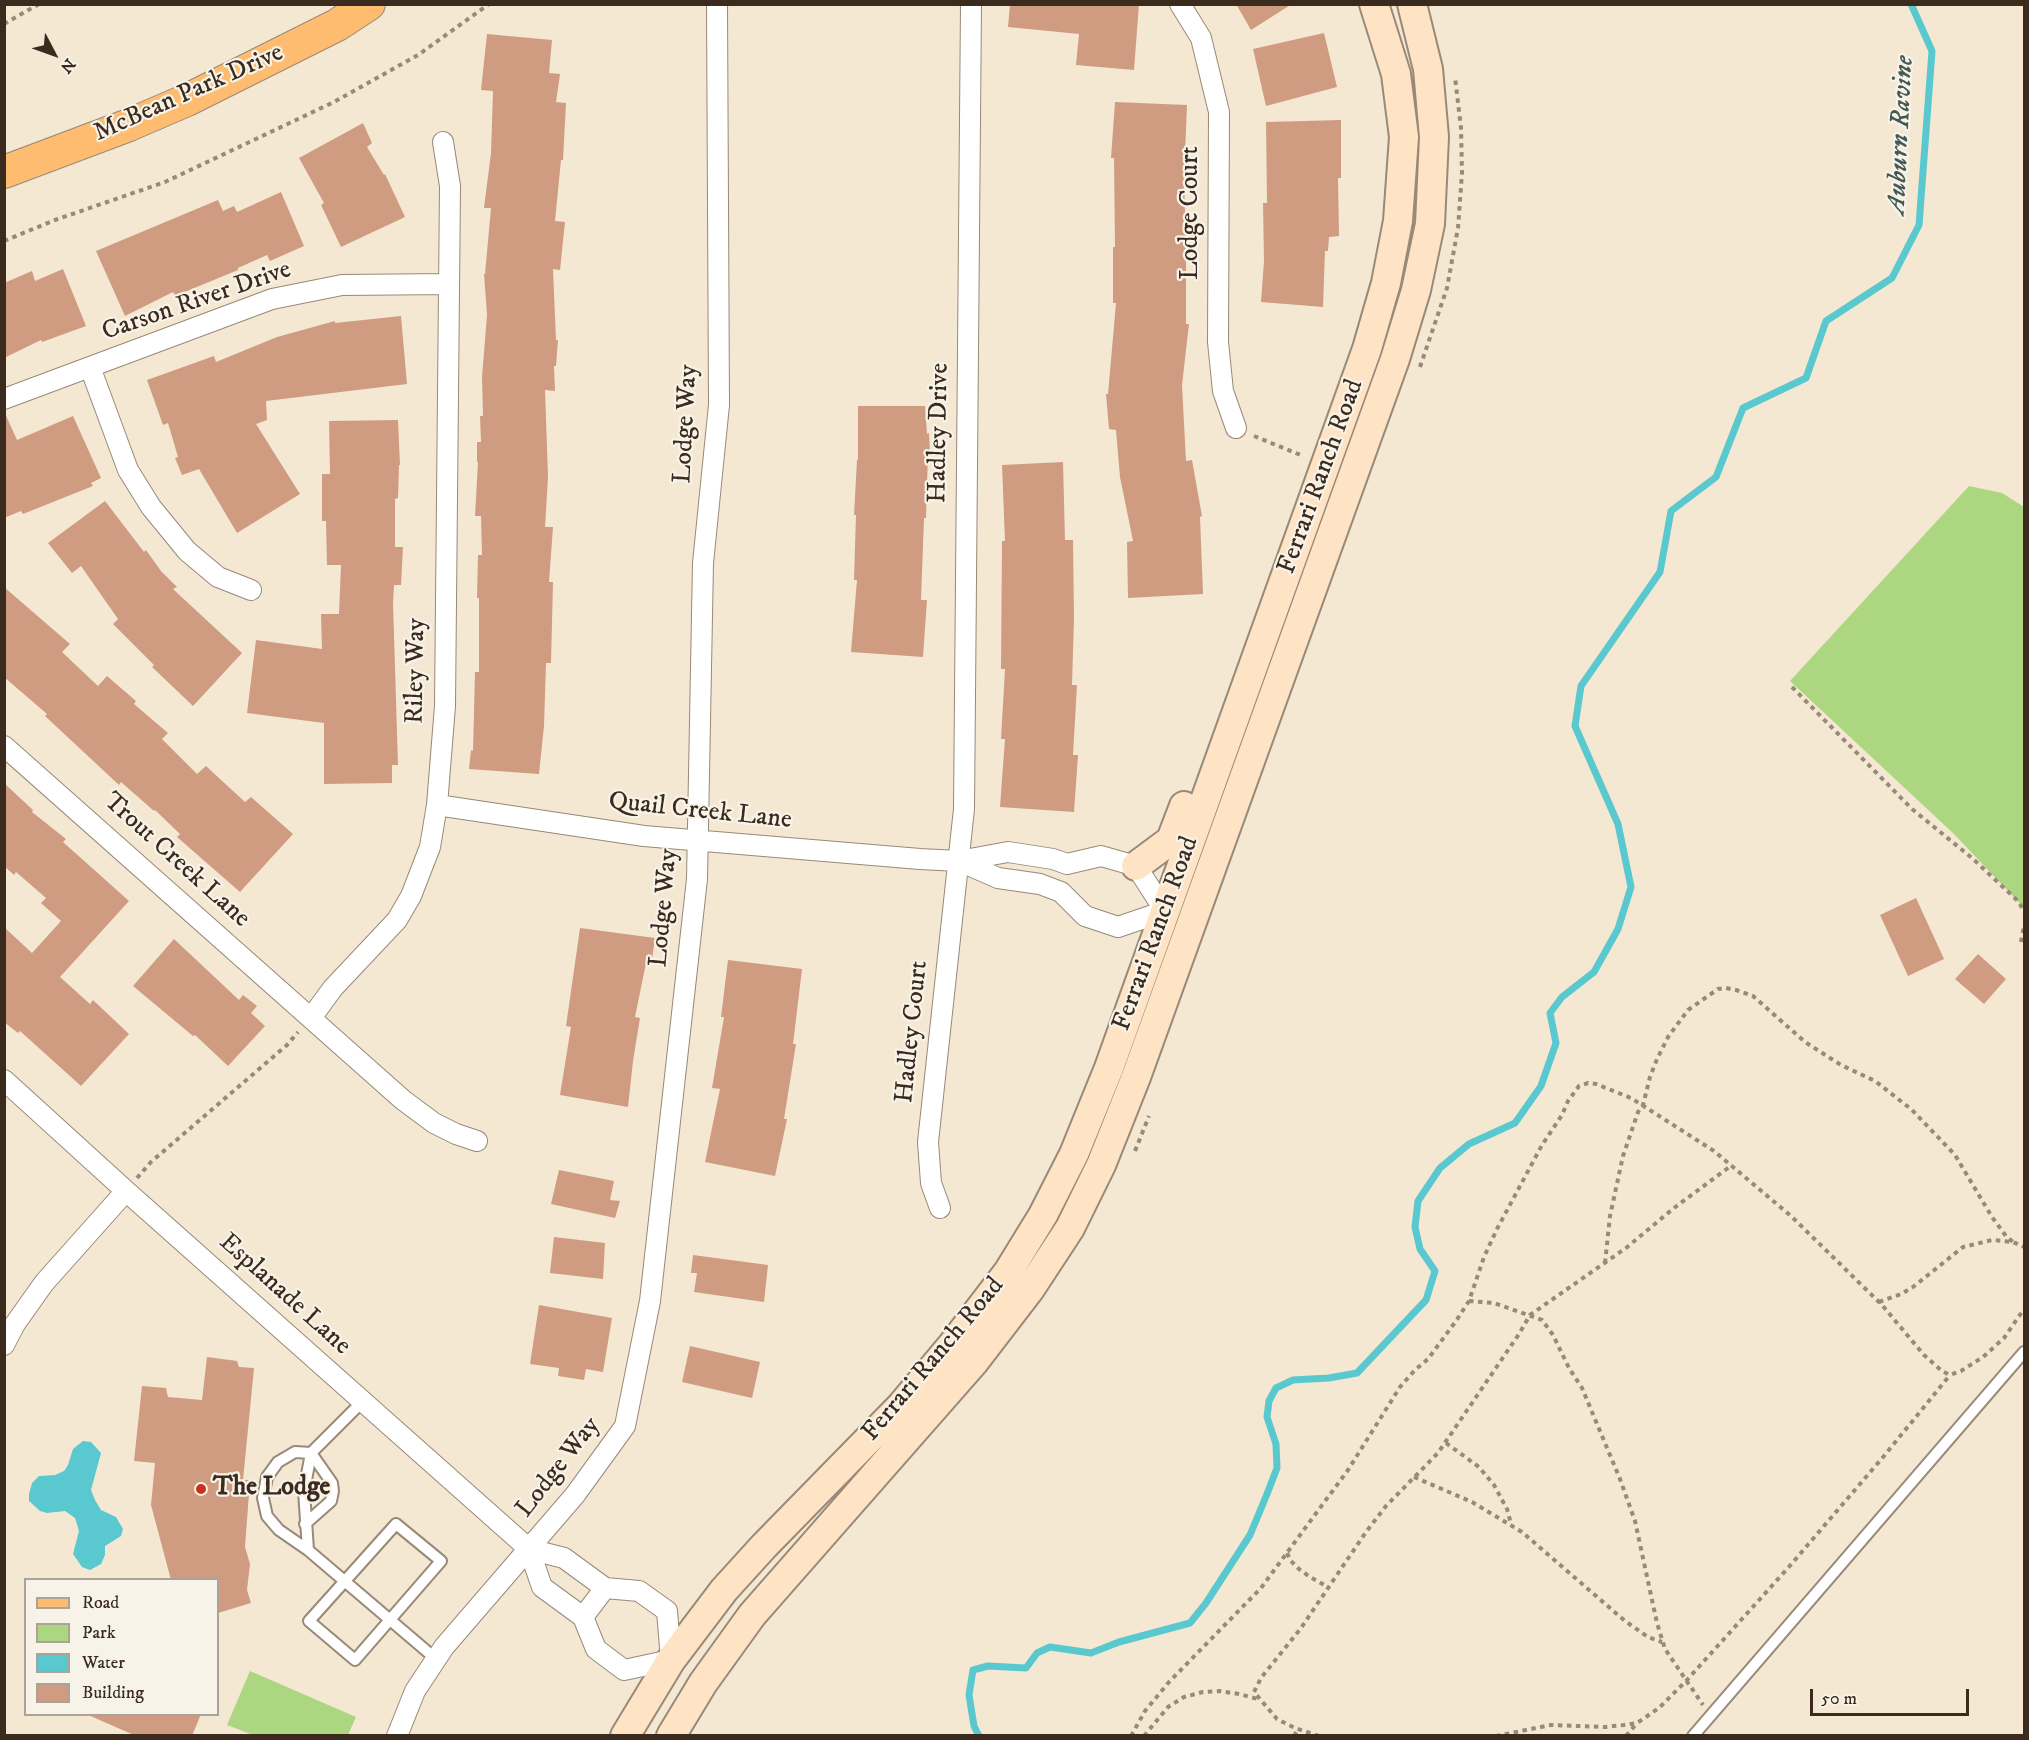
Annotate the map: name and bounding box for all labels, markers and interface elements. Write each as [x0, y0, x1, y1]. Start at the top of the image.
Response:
north arrow [24, 24, 84, 84]
street label: McBean Park Drive [89, 38, 289, 150]
text: N [56, 54, 79, 77]
water label: Auburn Ravine [1882, 55, 1922, 215]
street label: Lodge Court [1176, 146, 1208, 280]
street label: Carson River Drive [98, 255, 296, 349]
street label: Hadley Drive [923, 363, 957, 503]
street label: Lodge Way [668, 364, 706, 484]
street label: Ferrari Ranch Road [1272, 376, 1372, 578]
street label: Riley Way [400, 618, 434, 724]
street label: Trout Creek Lane [96, 787, 256, 935]
street label: Quail Creek Lane [607, 787, 793, 837]
street label: Ferrari Ranch Road [1107, 833, 1207, 1035]
street label: Lodge Way [644, 847, 686, 969]
street label: Hadley Court [890, 959, 936, 1105]
street label: Esplanade Lane [212, 1228, 356, 1362]
street label: Ferrari Ranch Road [856, 1272, 1012, 1448]
street label: Lodge Way [510, 1412, 608, 1524]
place label: The Lodge [213, 1473, 330, 1505]
marker: The Lodge [194, 1482, 208, 1496]
legend [24, 1578, 219, 1716]
text: Road [82, 1592, 119, 1614]
text: Park [82, 1622, 116, 1644]
text: Water [82, 1652, 125, 1674]
scale bar [1813, 1677, 1972, 1715]
text: Building [82, 1682, 144, 1704]
text: 50 m [1821, 1688, 1857, 1710]

